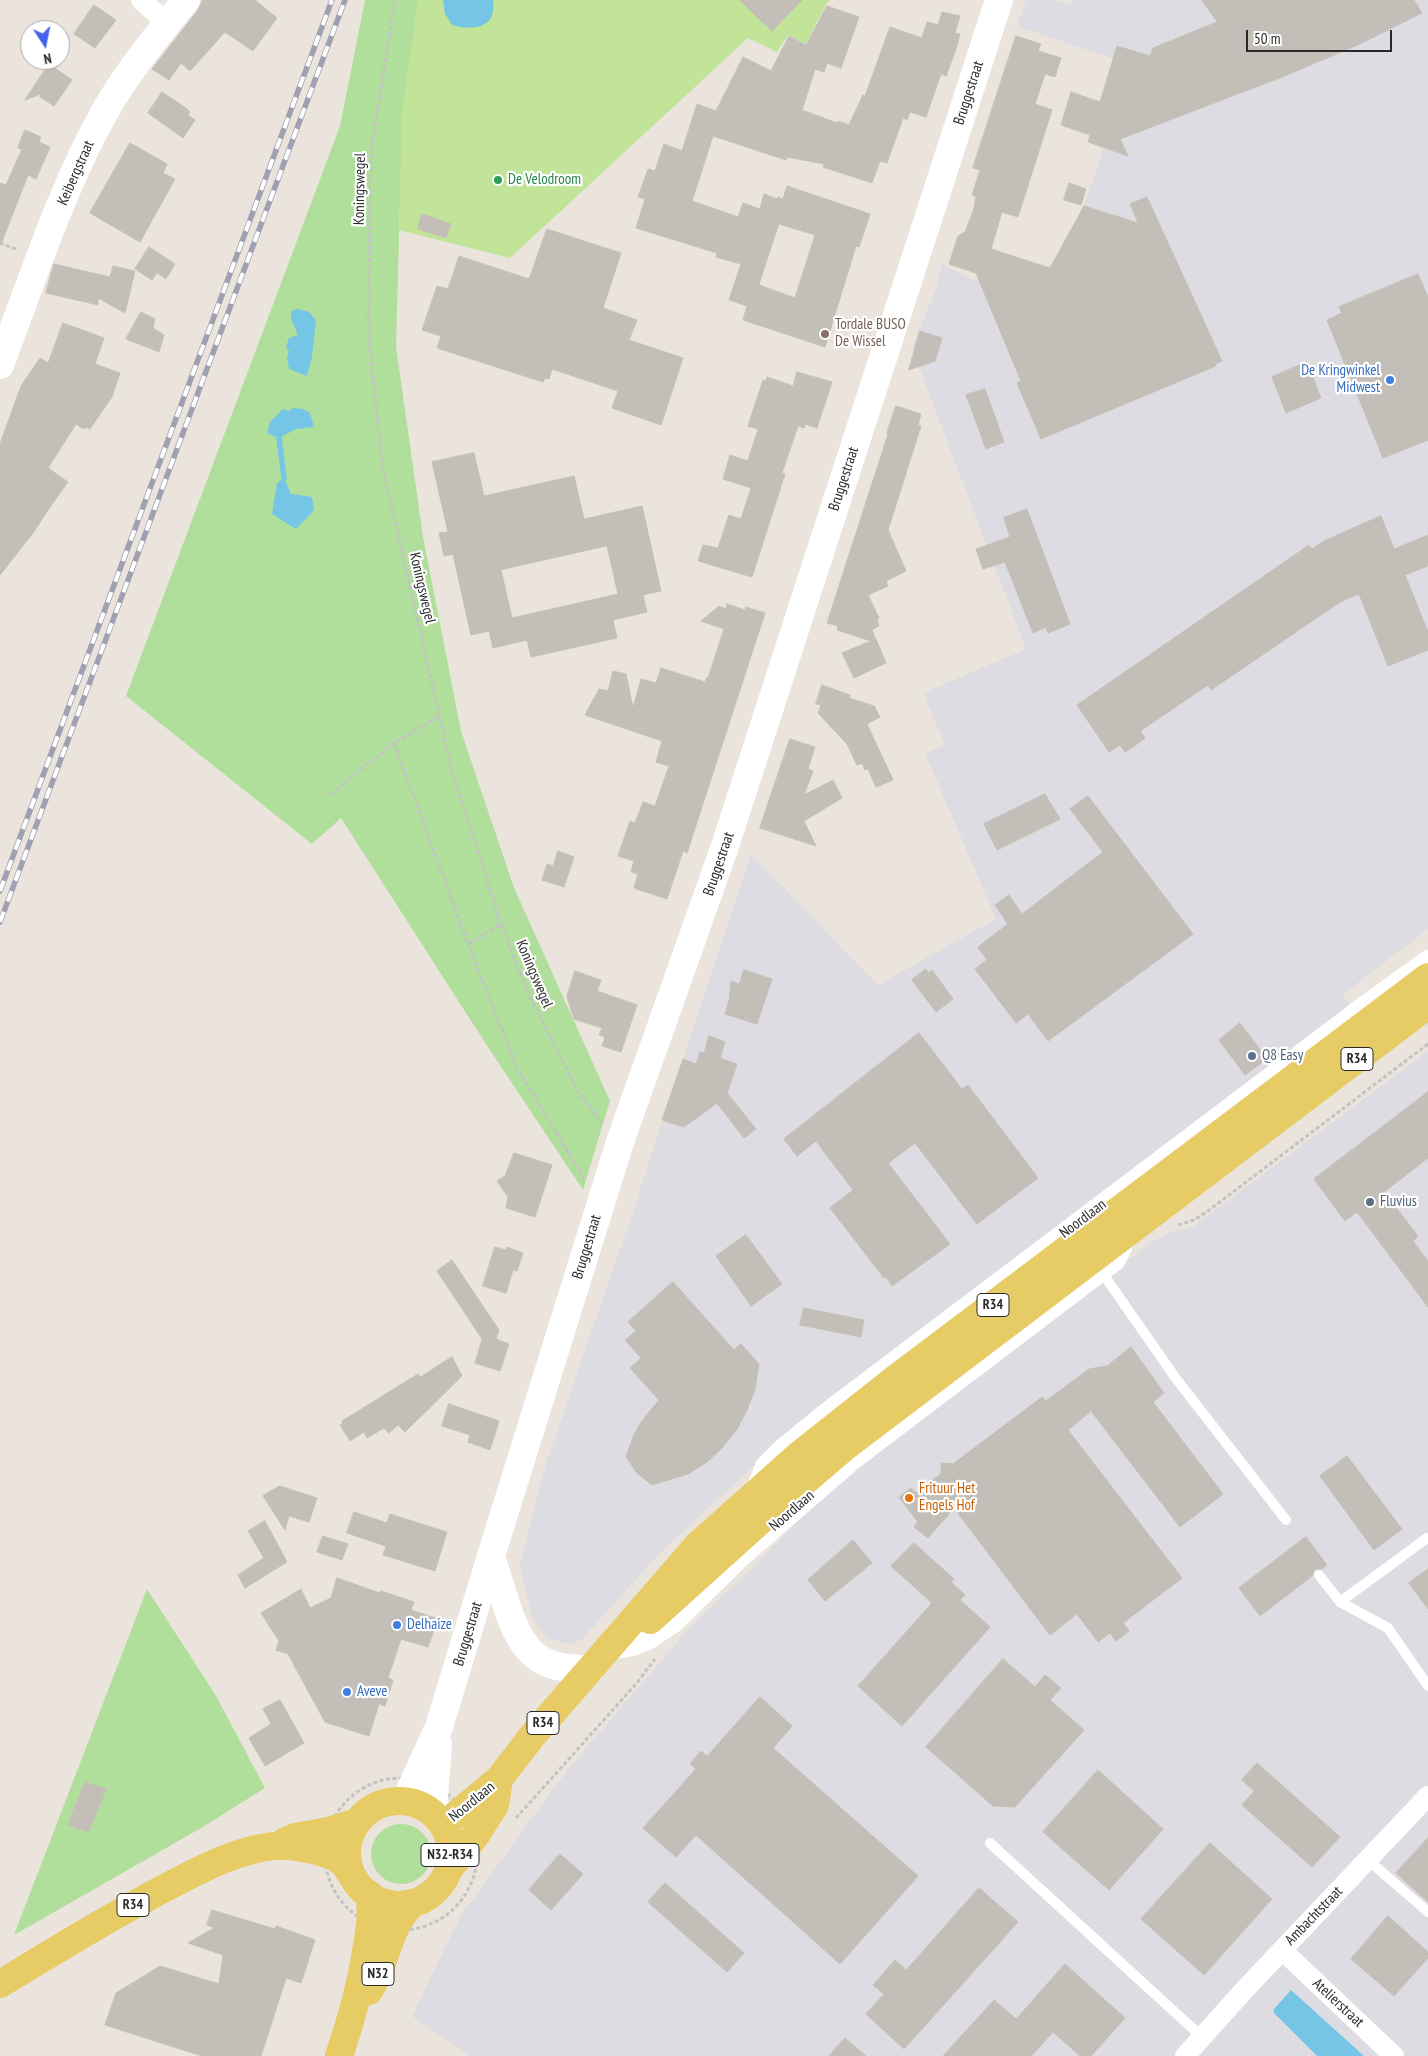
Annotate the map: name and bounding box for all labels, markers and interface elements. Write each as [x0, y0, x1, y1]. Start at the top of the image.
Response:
north arrow [20, 20, 70, 70]
scale bar [1248, 20, 1394, 52]
text: 50 m [1254, 29, 1280, 48]
text: N [42, 49, 53, 68]
street label: Bruggestraat [950, 59, 988, 127]
street label: Keibergstraat [54, 138, 98, 208]
street label: Koningswegel [350, 153, 370, 225]
place label: De Velodroom [508, 171, 581, 189]
marker: De Velodroom [492, 174, 504, 186]
place label: Tordale BUSO De Wissel [835, 316, 906, 351]
marker: Tordale BUSO De Wissel [819, 328, 831, 340]
place label: De Kringwinkel Midwest [1301, 362, 1380, 397]
marker: De Kringwinkel Midwest [1384, 374, 1396, 386]
street label: Bruggestraat [825, 445, 863, 513]
street label: Koningswegel [405, 551, 439, 625]
street label: Bruggestraat [700, 830, 738, 898]
street label: Koningswegel [512, 937, 556, 1011]
place label: Q8 Easy [1262, 1047, 1303, 1065]
road number: R34 [1341, 1048, 1373, 1070]
marker: Q8 Easy [1246, 1050, 1258, 1062]
place label: Fluvius [1380, 1193, 1417, 1211]
street label: Noordlaan [1056, 1196, 1110, 1242]
marker: Fluvius [1364, 1196, 1376, 1208]
street label: Bruggestraat [569, 1213, 605, 1281]
road number: R34 [977, 1294, 1009, 1316]
place label: Frituur Het Engels Hof [919, 1480, 975, 1515]
street label: Noordlaan [766, 1487, 818, 1535]
marker: Frituur Het Engels Hof [903, 1492, 915, 1504]
street label: Bruggestraat [450, 1600, 486, 1668]
place label: Delhaize [407, 1616, 452, 1634]
marker: Delhaize [391, 1619, 403, 1631]
place label: Aveve [357, 1683, 387, 1701]
marker: Aveve [341, 1686, 353, 1698]
road number: R34 [527, 1712, 559, 1735]
street label: Noordlaan [445, 1778, 499, 1826]
road number: N32-R34 [421, 1844, 479, 1866]
street label: Ambachtstraat [1282, 1883, 1346, 1949]
road number: R34 [117, 1894, 149, 1916]
road number: N32 [362, 1962, 394, 1986]
street label: Atelierstraat [1309, 1975, 1367, 2031]

